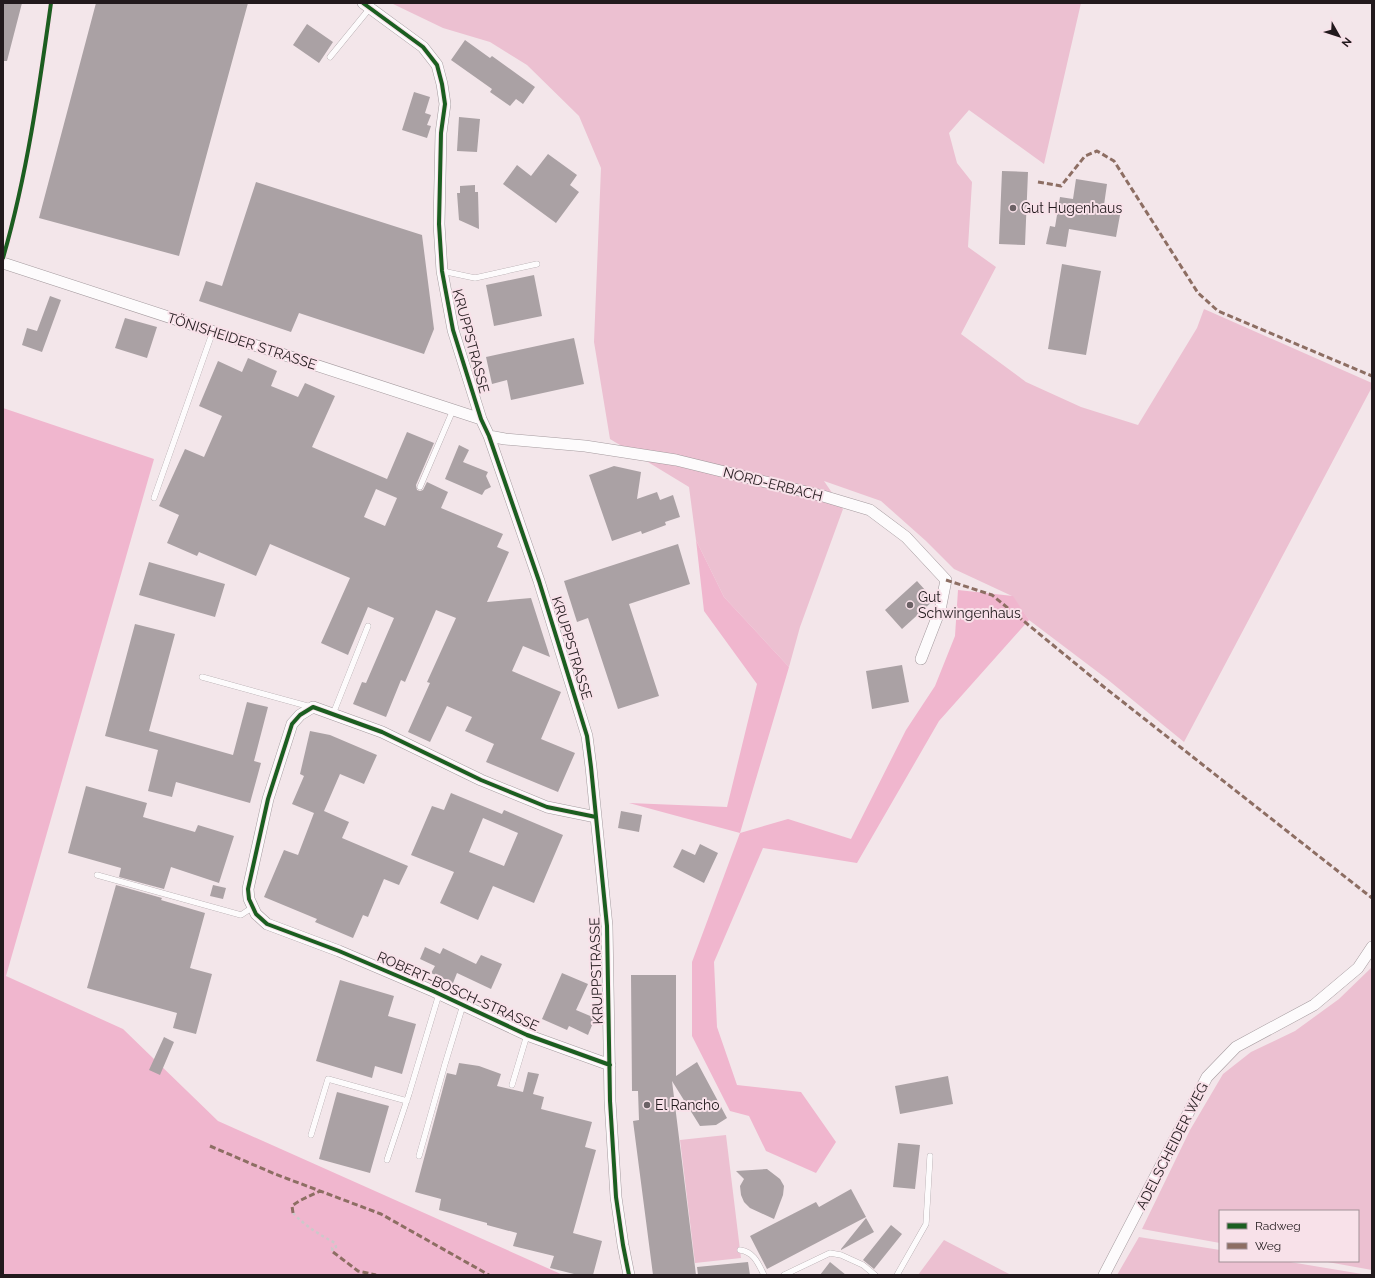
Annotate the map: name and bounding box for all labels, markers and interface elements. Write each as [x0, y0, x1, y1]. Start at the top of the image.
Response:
north arrow [1319, 16, 1359, 56]
text: N [1339, 35, 1354, 49]
place label: Gut Hugenhaus [1021, 200, 1122, 216]
marker: Gut Hugenhaus [1008, 203, 1018, 213]
street label: KRUPPSTRASSE [449, 287, 493, 395]
street label: TÖNISHEIDER STRASSE [165, 307, 319, 373]
street label: NORD-ERBACH [721, 464, 825, 504]
place label: Gut Schwingenhaus [918, 589, 1021, 621]
street label: KRUPPSTRASSE [549, 594, 595, 702]
marker: Gut Schwingenhaus [905, 600, 915, 610]
street label: KRUPPSTRASSE [586, 917, 606, 1025]
street label: ROBERT-BOSCH-STRASSE [375, 948, 541, 1034]
street label: ADELSCHEIDER WEG [1133, 1080, 1211, 1212]
place label: El Rancho [655, 1097, 719, 1113]
marker: El Rancho [642, 1100, 652, 1110]
legend [1219, 1210, 1359, 1262]
text: Radweg [1255, 1219, 1301, 1233]
text: Weg [1255, 1239, 1281, 1253]

